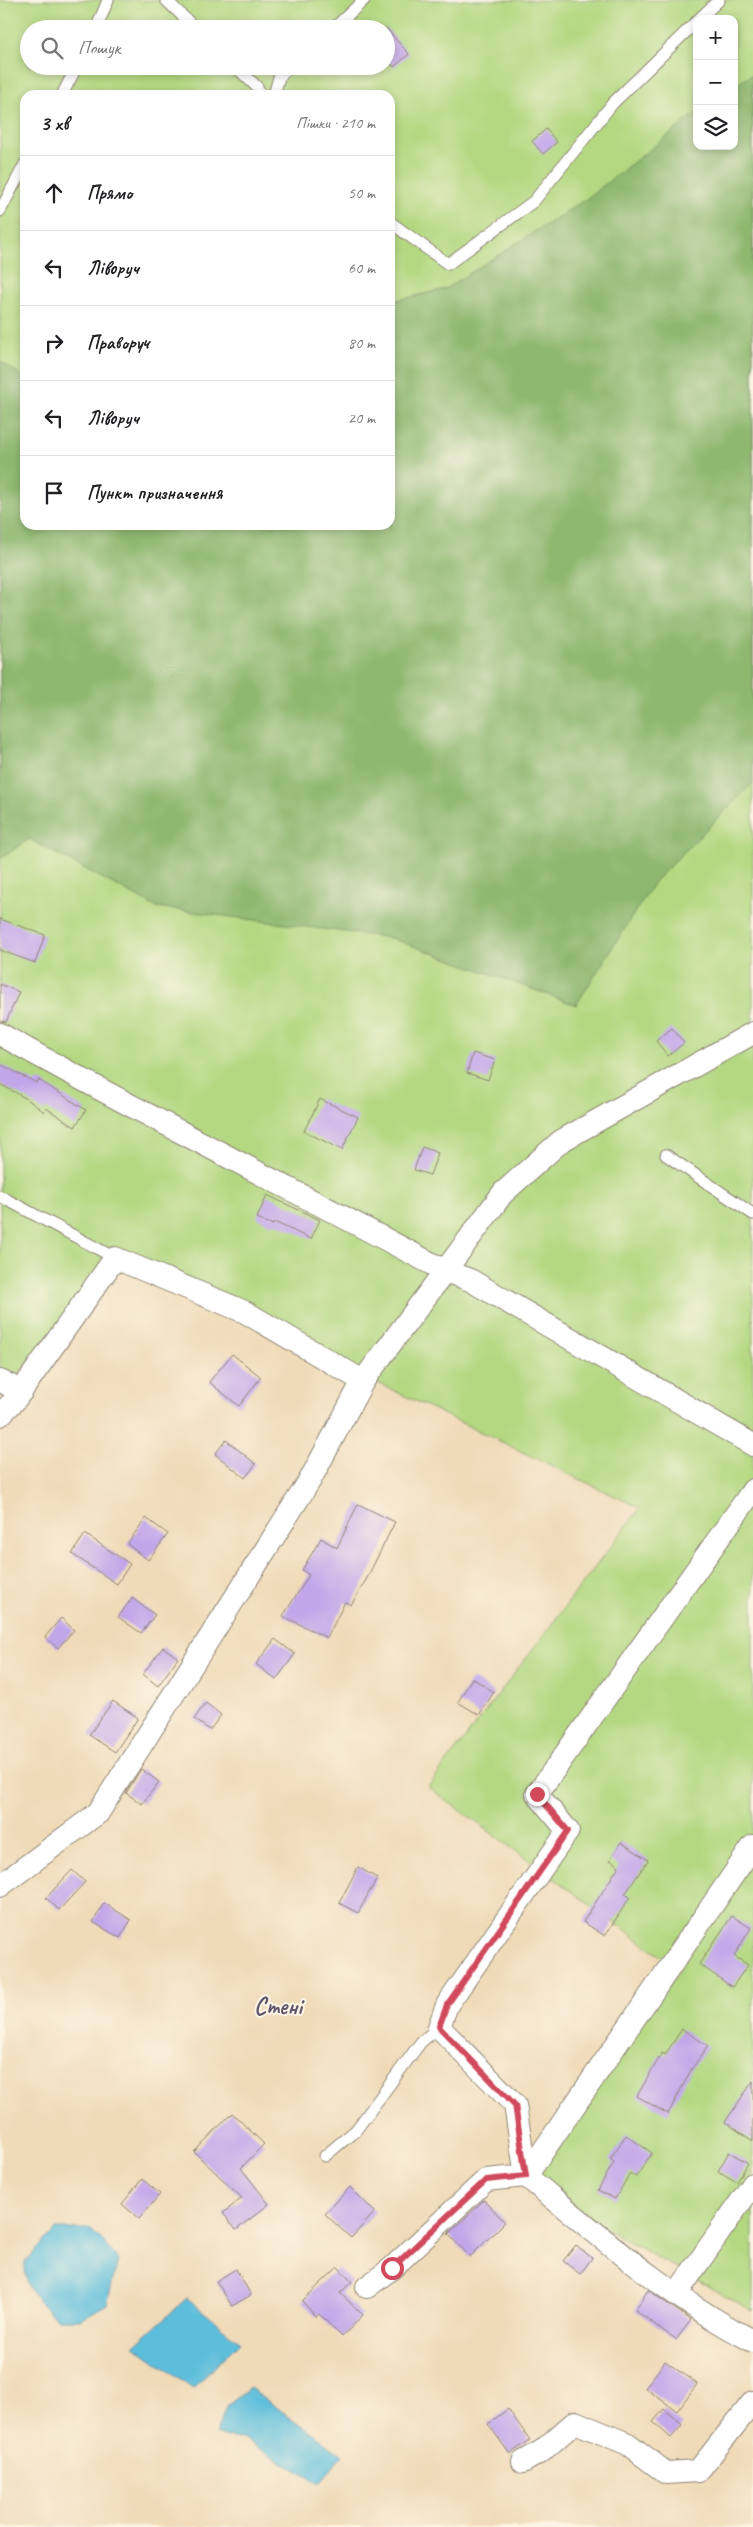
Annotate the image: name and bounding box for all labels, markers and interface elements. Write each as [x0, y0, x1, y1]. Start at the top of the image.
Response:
map controls [693, 15, 738, 150]
button: + [693, 15, 738, 60]
search box [20, 20, 395, 75]
icon: search [38, 34, 66, 62]
text: Пошук [78, 36, 120, 60]
button: − [693, 60, 738, 105]
button: layers [693, 105, 738, 150]
text: 3 хв [40, 110, 69, 136]
text: Пішки · 210 m [296, 113, 375, 133]
icon: ahead [40, 179, 68, 207]
text: Прямо [87, 181, 132, 205]
text: 50 m [348, 183, 375, 203]
icon: left [40, 254, 68, 282]
text: Ліворуч [87, 256, 139, 280]
text: 60 m [348, 258, 375, 278]
icon: right [40, 329, 68, 357]
text: Праворуч [87, 331, 149, 355]
text: 80 m [348, 333, 375, 353]
icon: left [40, 404, 68, 432]
text: Ліворуч [87, 406, 139, 430]
text: 20 m [348, 408, 375, 428]
icon: arrive [40, 479, 68, 507]
text: Пункт призначення [87, 481, 222, 505]
route end [526, 1783, 549, 1806]
district label: Стені [254, 1991, 305, 2021]
route start [381, 2257, 404, 2280]

